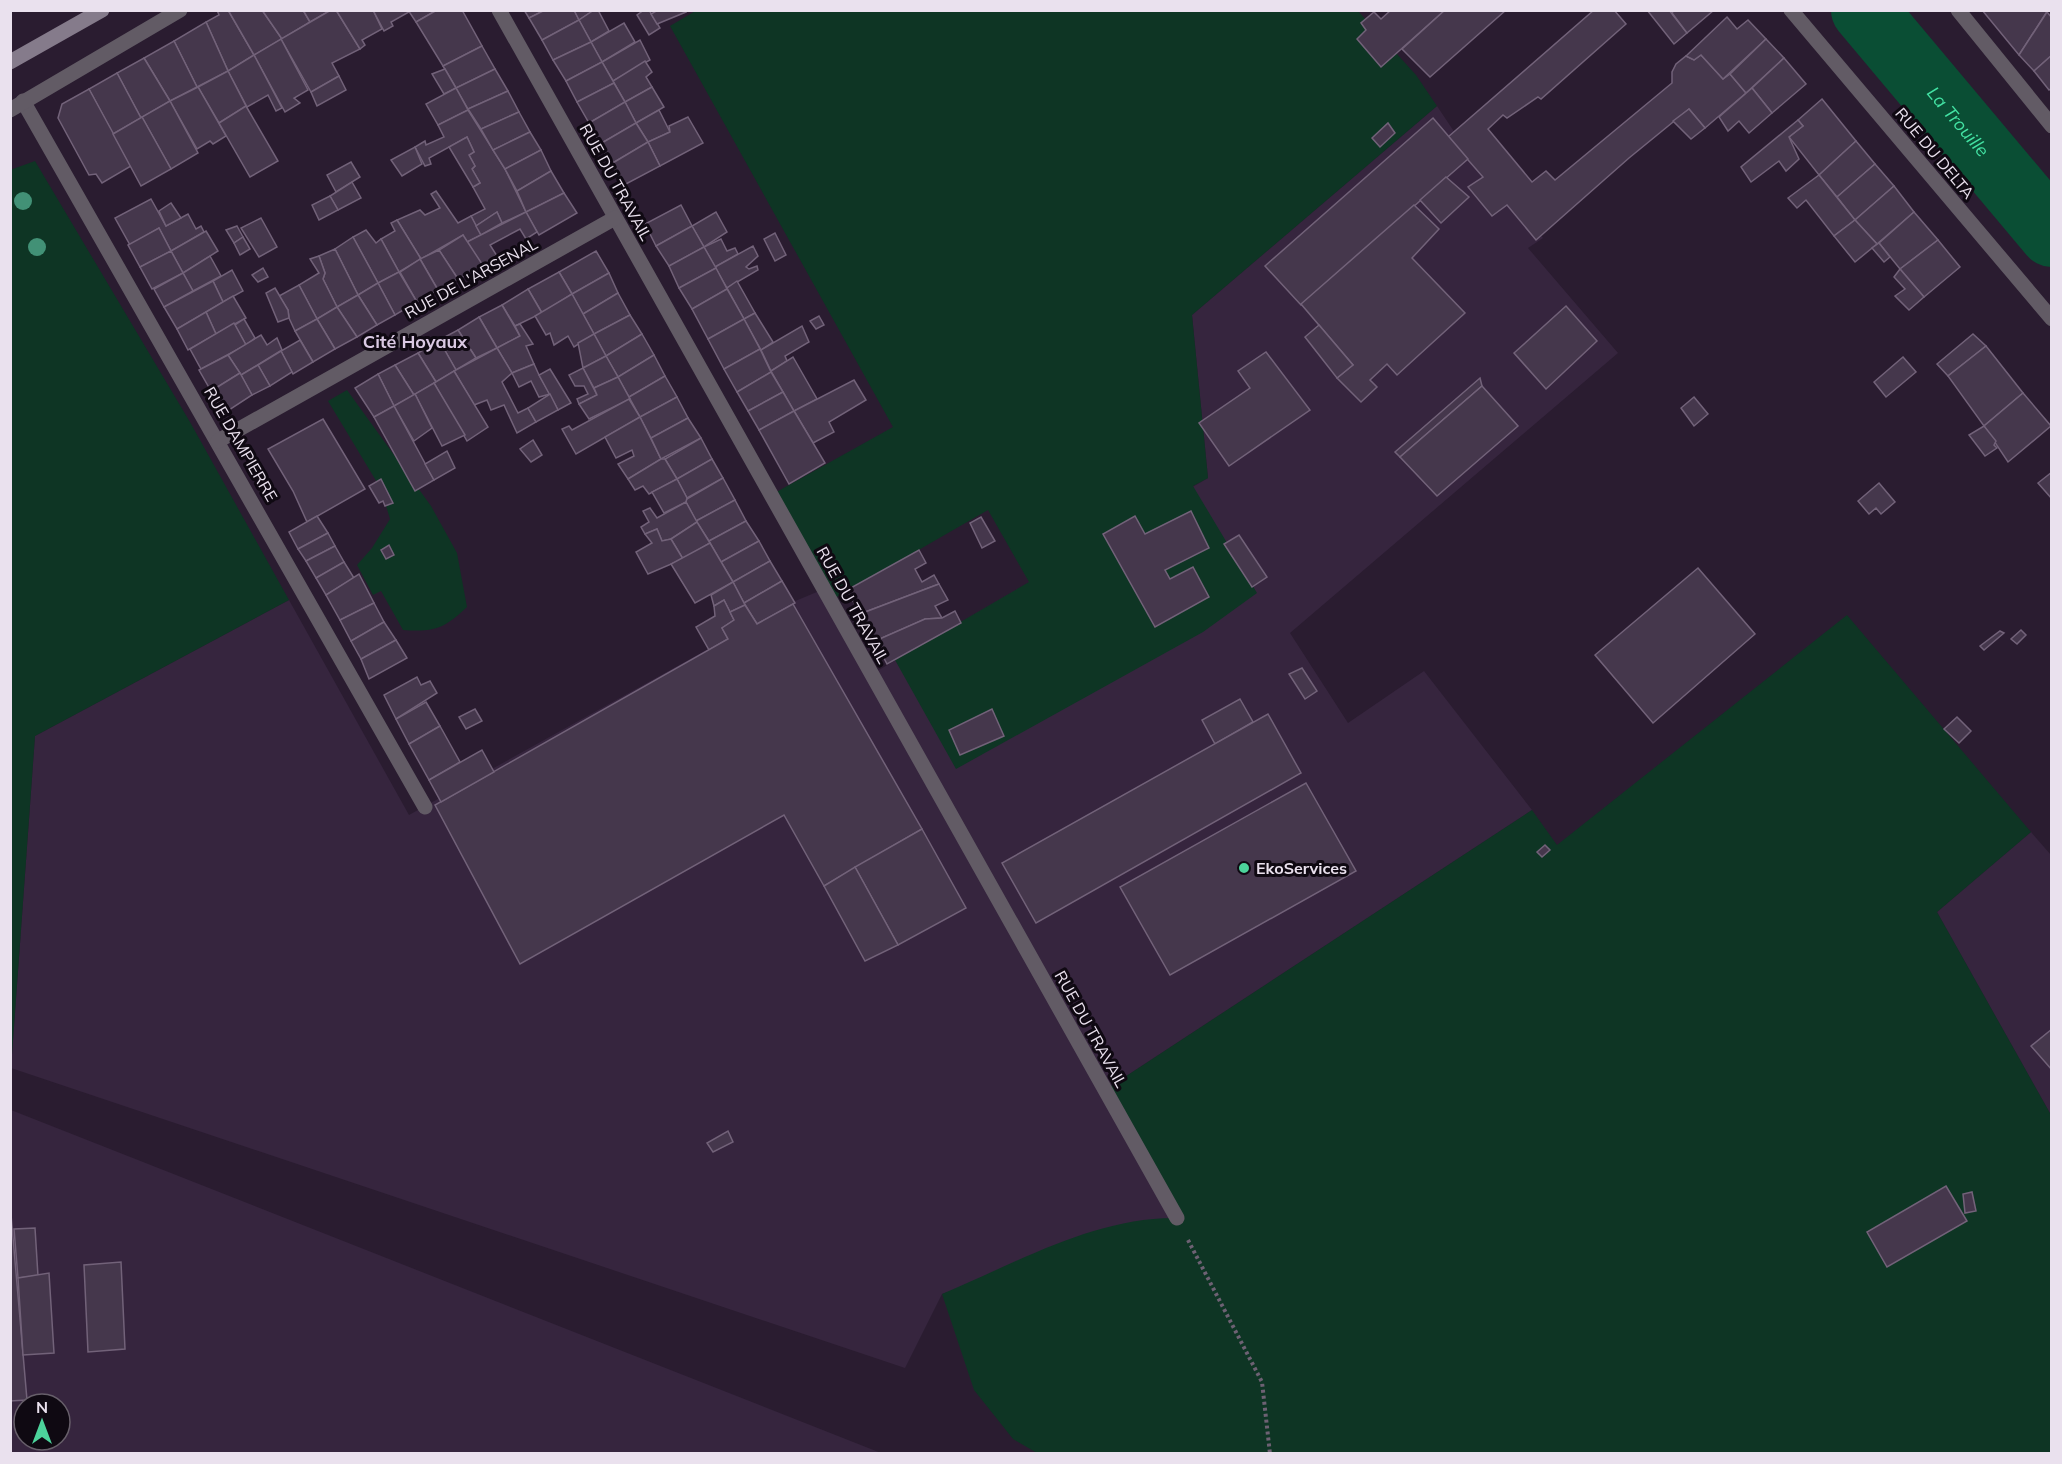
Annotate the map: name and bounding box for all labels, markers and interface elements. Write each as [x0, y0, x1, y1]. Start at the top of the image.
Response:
water label: La Trouille [1922, 82, 1994, 161]
street label: RUE DU DELTA [1891, 104, 1979, 203]
street label: RUE DU TRAVAIL [576, 120, 657, 244]
street label: RUE DE L'ARSENAL [401, 233, 541, 323]
district label: Cité Hoyaux [363, 330, 468, 353]
street label: RUE DAMPIERRE [200, 383, 282, 505]
street label: RUE DU TRAVAIL [813, 543, 894, 667]
place label: EkoServices [1256, 858, 1347, 878]
marker: EkoServices [1237, 861, 1251, 875]
street label: RUE DU TRAVAIL [1051, 967, 1132, 1091]
north arrow [12, 1392, 72, 1452]
text: N [36, 1397, 48, 1417]

